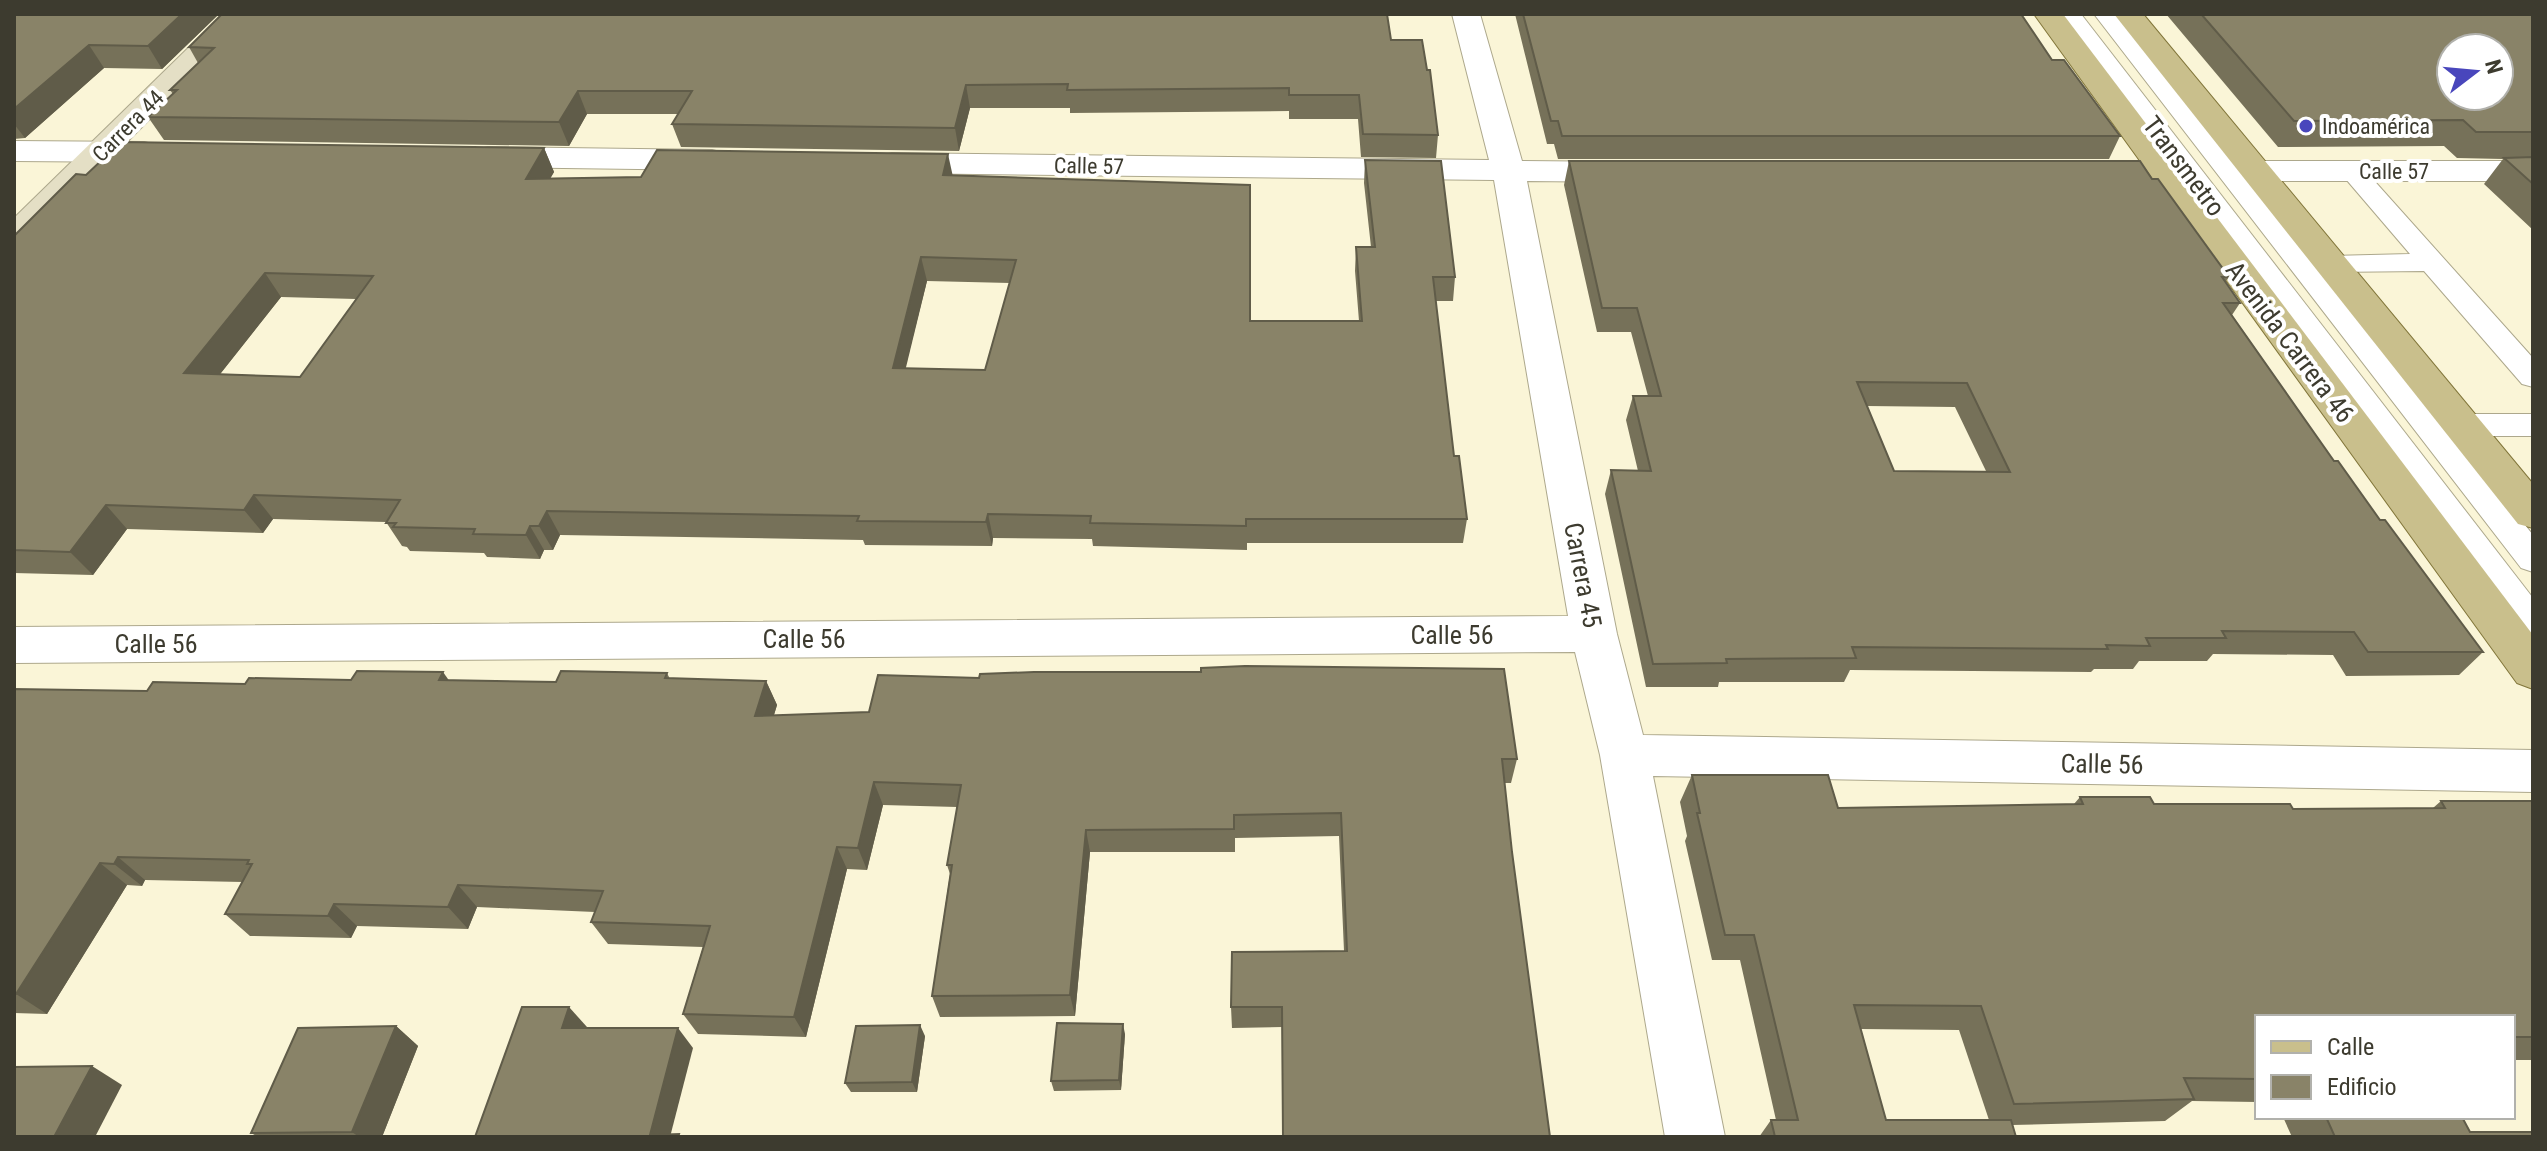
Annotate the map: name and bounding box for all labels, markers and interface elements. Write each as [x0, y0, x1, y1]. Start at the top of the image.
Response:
north arrow [2435, 32, 2515, 112]
text: N [2480, 57, 2508, 77]
street label: Carrera 44 [87, 85, 169, 167]
street label: Transmetro [2137, 110, 2231, 222]
place label: Indoamérica [2322, 114, 2430, 139]
marker: Indoamérica [2297, 117, 2315, 135]
street label: Calle 57 [1054, 153, 1124, 179]
street label: Calle 57 [2359, 159, 2429, 184]
street label: Avenida Carrera 46 [2220, 256, 2360, 428]
street label: Carrera 45 [1558, 520, 1608, 630]
street label: Calle 56 [1411, 620, 1493, 650]
street label: Calle 56 [763, 624, 845, 654]
street label: Calle 56 [115, 629, 197, 659]
street label: Calle 56 [2060, 748, 2144, 780]
legend [2255, 1015, 2515, 1119]
text: Calle [2327, 1033, 2374, 1061]
text: Edificio [2327, 1073, 2397, 1101]

